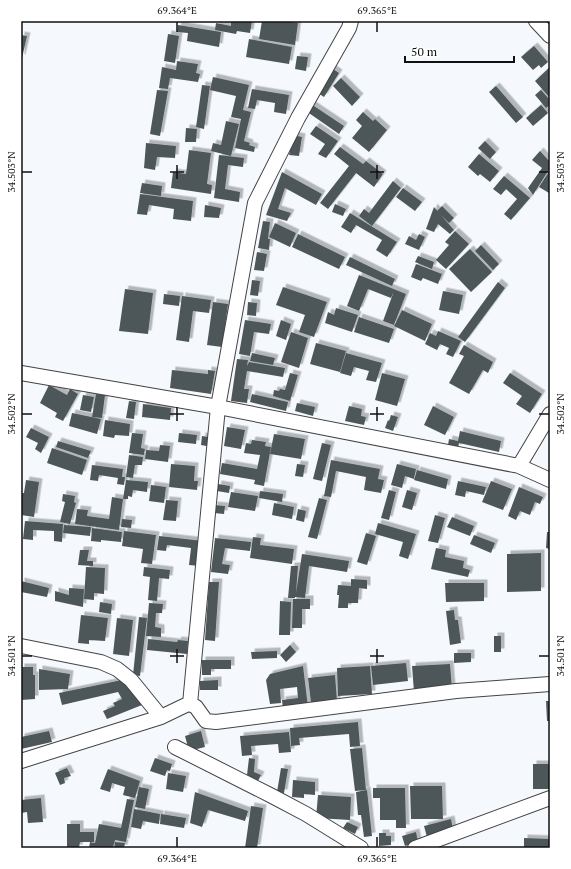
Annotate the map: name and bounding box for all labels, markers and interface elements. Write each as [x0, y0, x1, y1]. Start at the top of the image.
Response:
text: 69.364°E [157, 4, 197, 17]
text: 69.365°E [357, 4, 397, 17]
scale bar [405, 38, 514, 64]
text: 50 m [411, 44, 438, 59]
text: 34.503°N [5, 151, 18, 193]
text: 34.503°N [554, 151, 567, 193]
text: 34.502°N [5, 393, 18, 435]
text: 34.502°N [554, 393, 567, 435]
text: 34.501°N [5, 635, 18, 677]
text: 34.501°N [554, 635, 567, 677]
text: 69.364°E [157, 852, 197, 865]
text: 69.365°E [357, 852, 397, 865]

